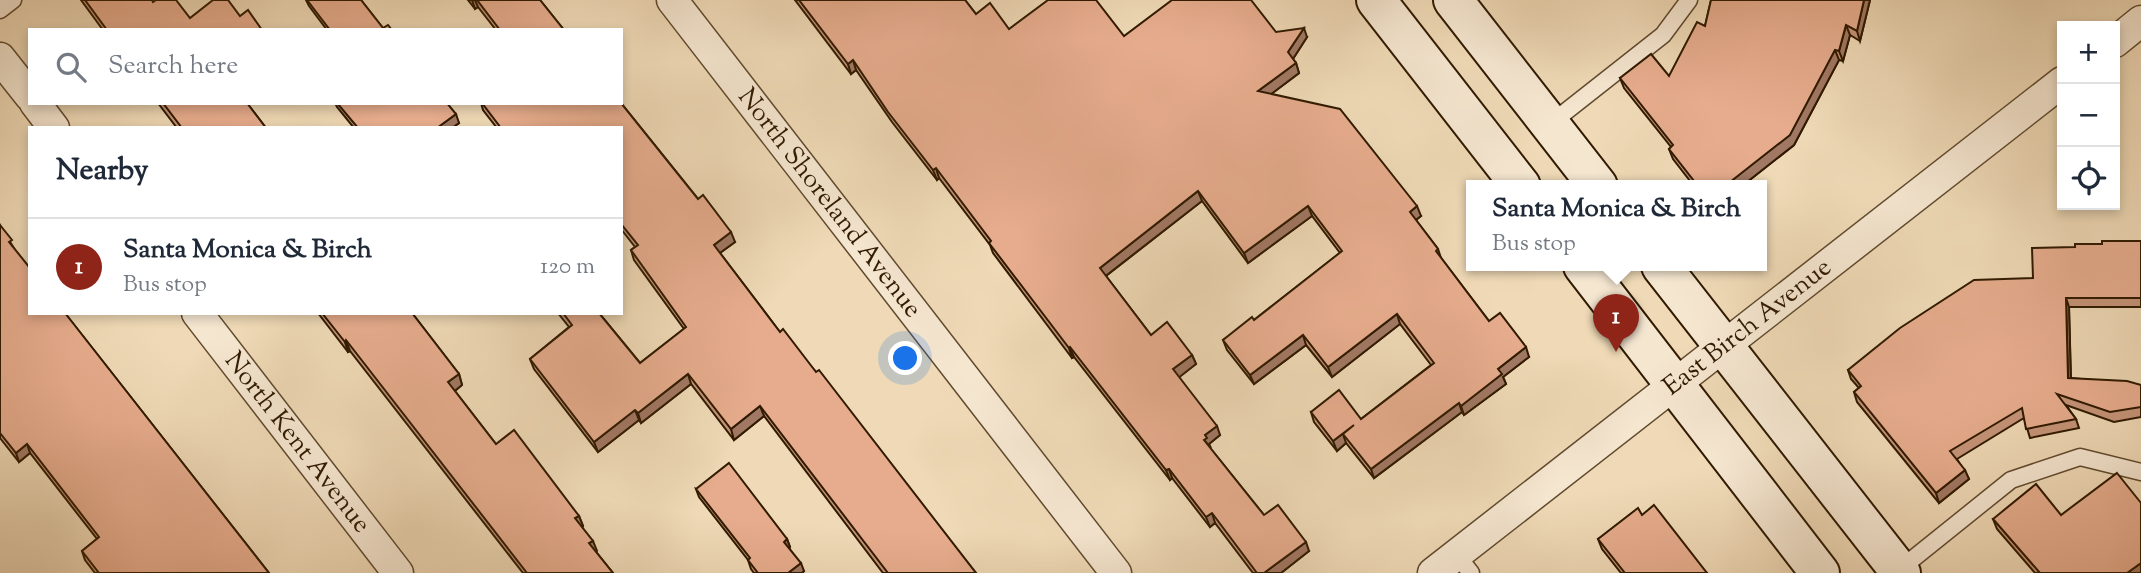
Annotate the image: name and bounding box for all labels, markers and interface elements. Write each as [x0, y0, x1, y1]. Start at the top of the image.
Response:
map controls [2057, 21, 2120, 210]
button: + [2057, 21, 2120, 84]
search box [28, 28, 623, 105]
icon: search [52, 48, 90, 86]
text: Search here [108, 48, 238, 85]
street label: North Shoreland Avenue [728, 80, 930, 326]
button: − [2057, 84, 2120, 147]
button: locate [2057, 147, 2120, 210]
text: Nearby [56, 150, 148, 193]
popup [1466, 180, 1767, 271]
text: Santa Monica & Birch [1492, 191, 1741, 228]
text: Bus stop [1492, 228, 1576, 261]
text: Santa Monica & Birch [123, 232, 372, 269]
street label: East Birch Avenue [1655, 250, 1840, 405]
text: 1 [75, 251, 83, 284]
text: 120 m [540, 251, 595, 284]
text: Bus stop [123, 269, 207, 302]
pin: 1 [1593, 294, 1639, 352]
your location [888, 341, 922, 375]
street label: North Kent Avenue [215, 344, 379, 541]

